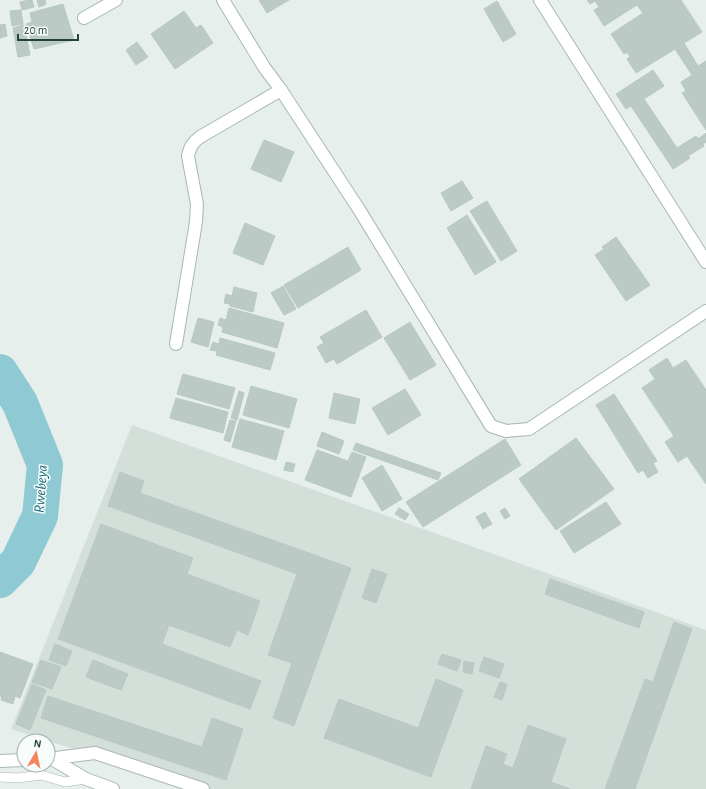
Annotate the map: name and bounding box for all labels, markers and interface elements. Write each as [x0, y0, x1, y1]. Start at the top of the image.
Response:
scale bar [18, 16, 78, 42]
text: 20 m [24, 24, 47, 36]
water label: Rwebeya [32, 464, 50, 514]
north arrow [16, 733, 56, 773]
text: N [33, 738, 42, 750]

